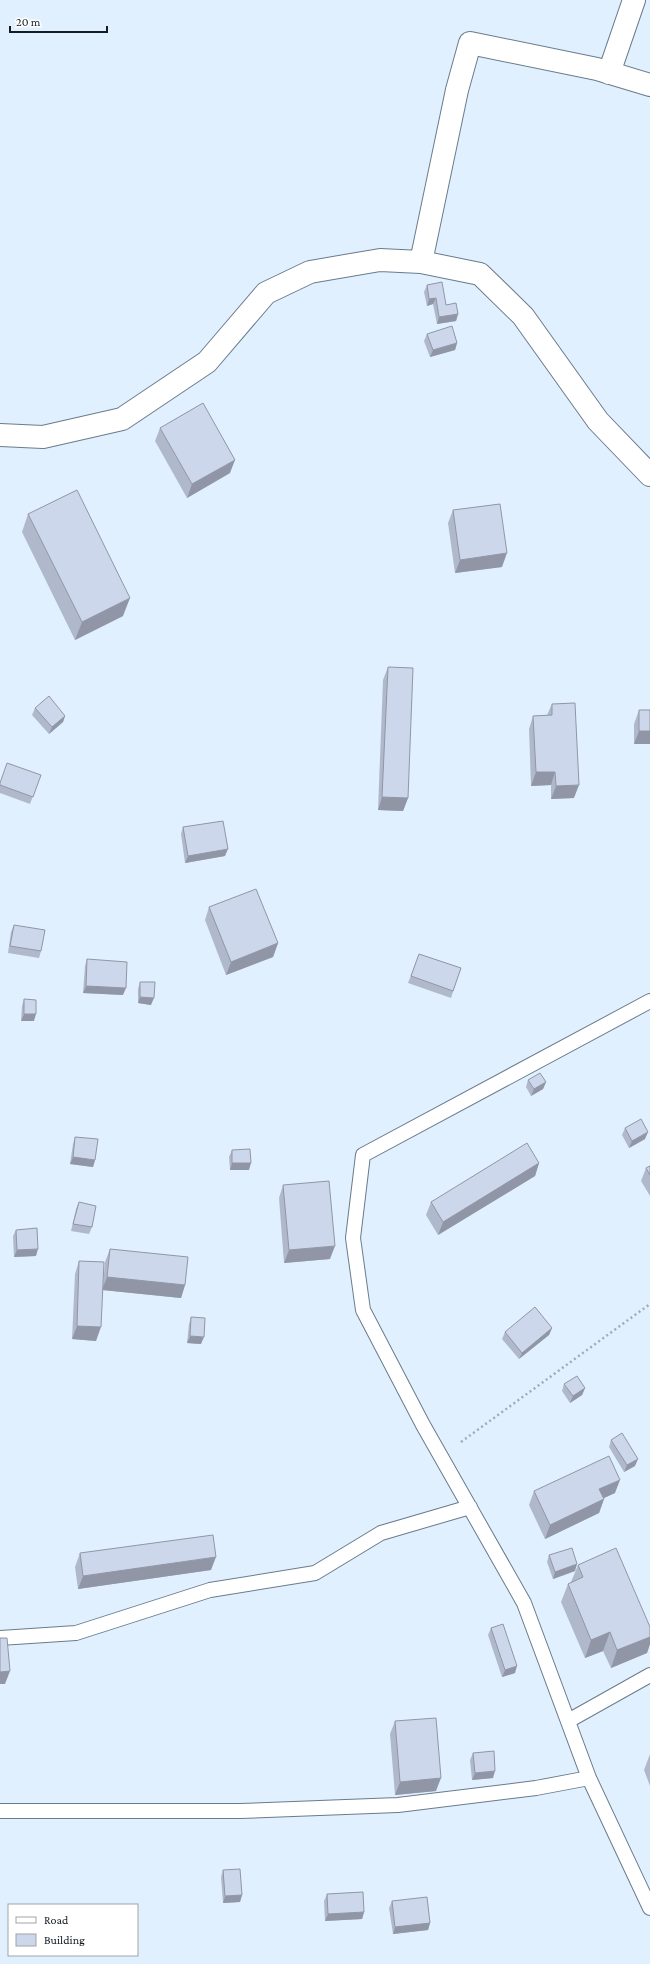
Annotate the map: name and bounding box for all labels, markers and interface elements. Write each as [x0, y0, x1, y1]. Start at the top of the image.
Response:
scale bar [10, 8, 107, 34]
text: 20 m [16, 15, 41, 29]
legend [8, 1904, 138, 1956]
text: Road [44, 1913, 69, 1927]
text: Building [44, 1933, 85, 1947]

